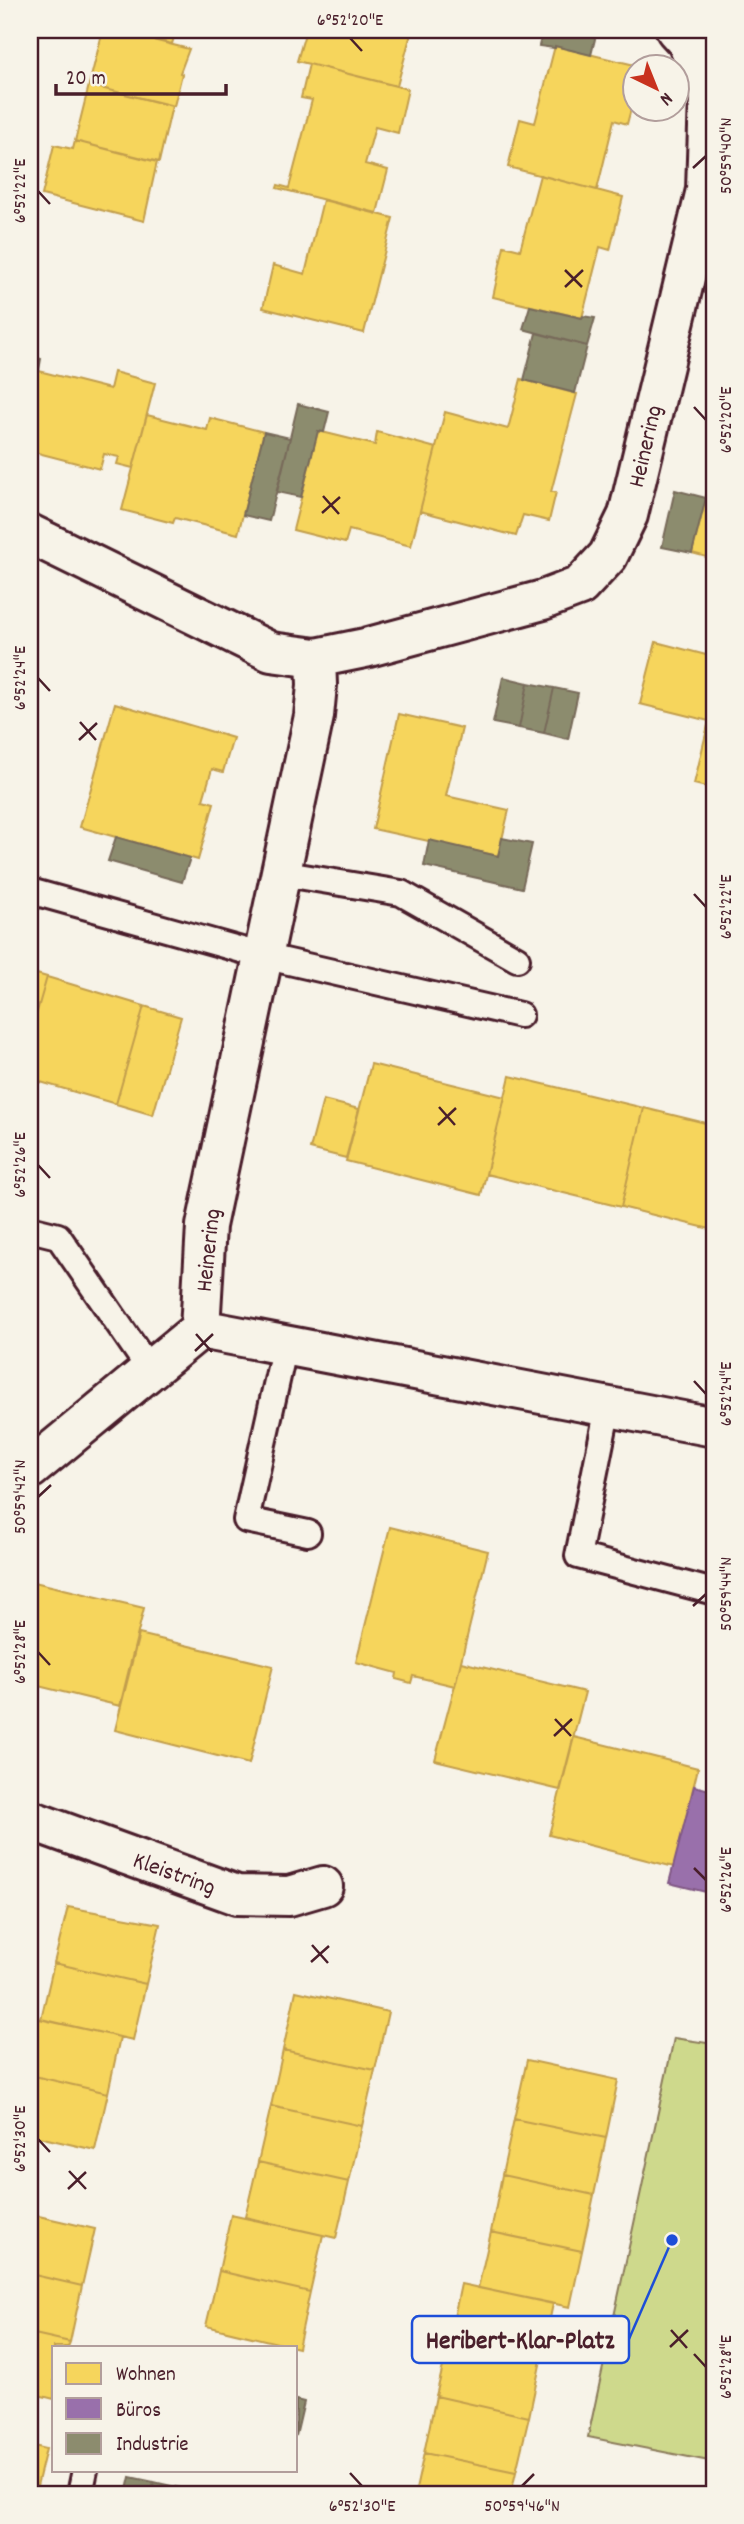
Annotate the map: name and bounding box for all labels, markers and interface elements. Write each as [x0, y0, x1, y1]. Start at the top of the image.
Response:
text: 6°52'20"E [317, 9, 383, 34]
scale bar [56, 52, 226, 96]
north arrow [622, 52, 692, 122]
text: 20 m [66, 65, 106, 95]
text: N [653, 85, 678, 111]
text: 50°59'40"N [715, 118, 740, 194]
text: 6°52'22"E [9, 159, 34, 223]
text: 6°52'20"E [715, 387, 740, 453]
street label: Heinering [621, 402, 673, 491]
text: 6°52'24"E [9, 646, 34, 710]
text: 6°52'22"E [715, 875, 740, 939]
text: 6°52'26"E [9, 1132, 34, 1198]
street label: Heinering [189, 1207, 231, 1294]
text: 6°52'24"E [715, 1362, 740, 1426]
text: 50°59'42"N [9, 1460, 34, 1534]
text: 50°59'44"N [715, 1557, 740, 1631]
text: 6°52'28"E [9, 1620, 34, 1684]
street label: Kleistring [128, 1845, 220, 1906]
text: 6°52'26"E [715, 1847, 740, 1913]
text: 6°52'30"E [9, 2106, 34, 2172]
callout: Heribert-Klar-Platz [412, 2316, 629, 2363]
text: Heribert-Klar-Platz [426, 2324, 615, 2361]
text: 6°52'28"E [715, 2335, 740, 2399]
legend [52, 2346, 298, 2472]
text: Wohnen [116, 2361, 176, 2391]
text: Büros [116, 2397, 161, 2427]
text: Industrie [116, 2431, 189, 2461]
text: 6°52'30"E [329, 2495, 395, 2520]
text: 50°59'46"N [484, 2495, 560, 2520]

